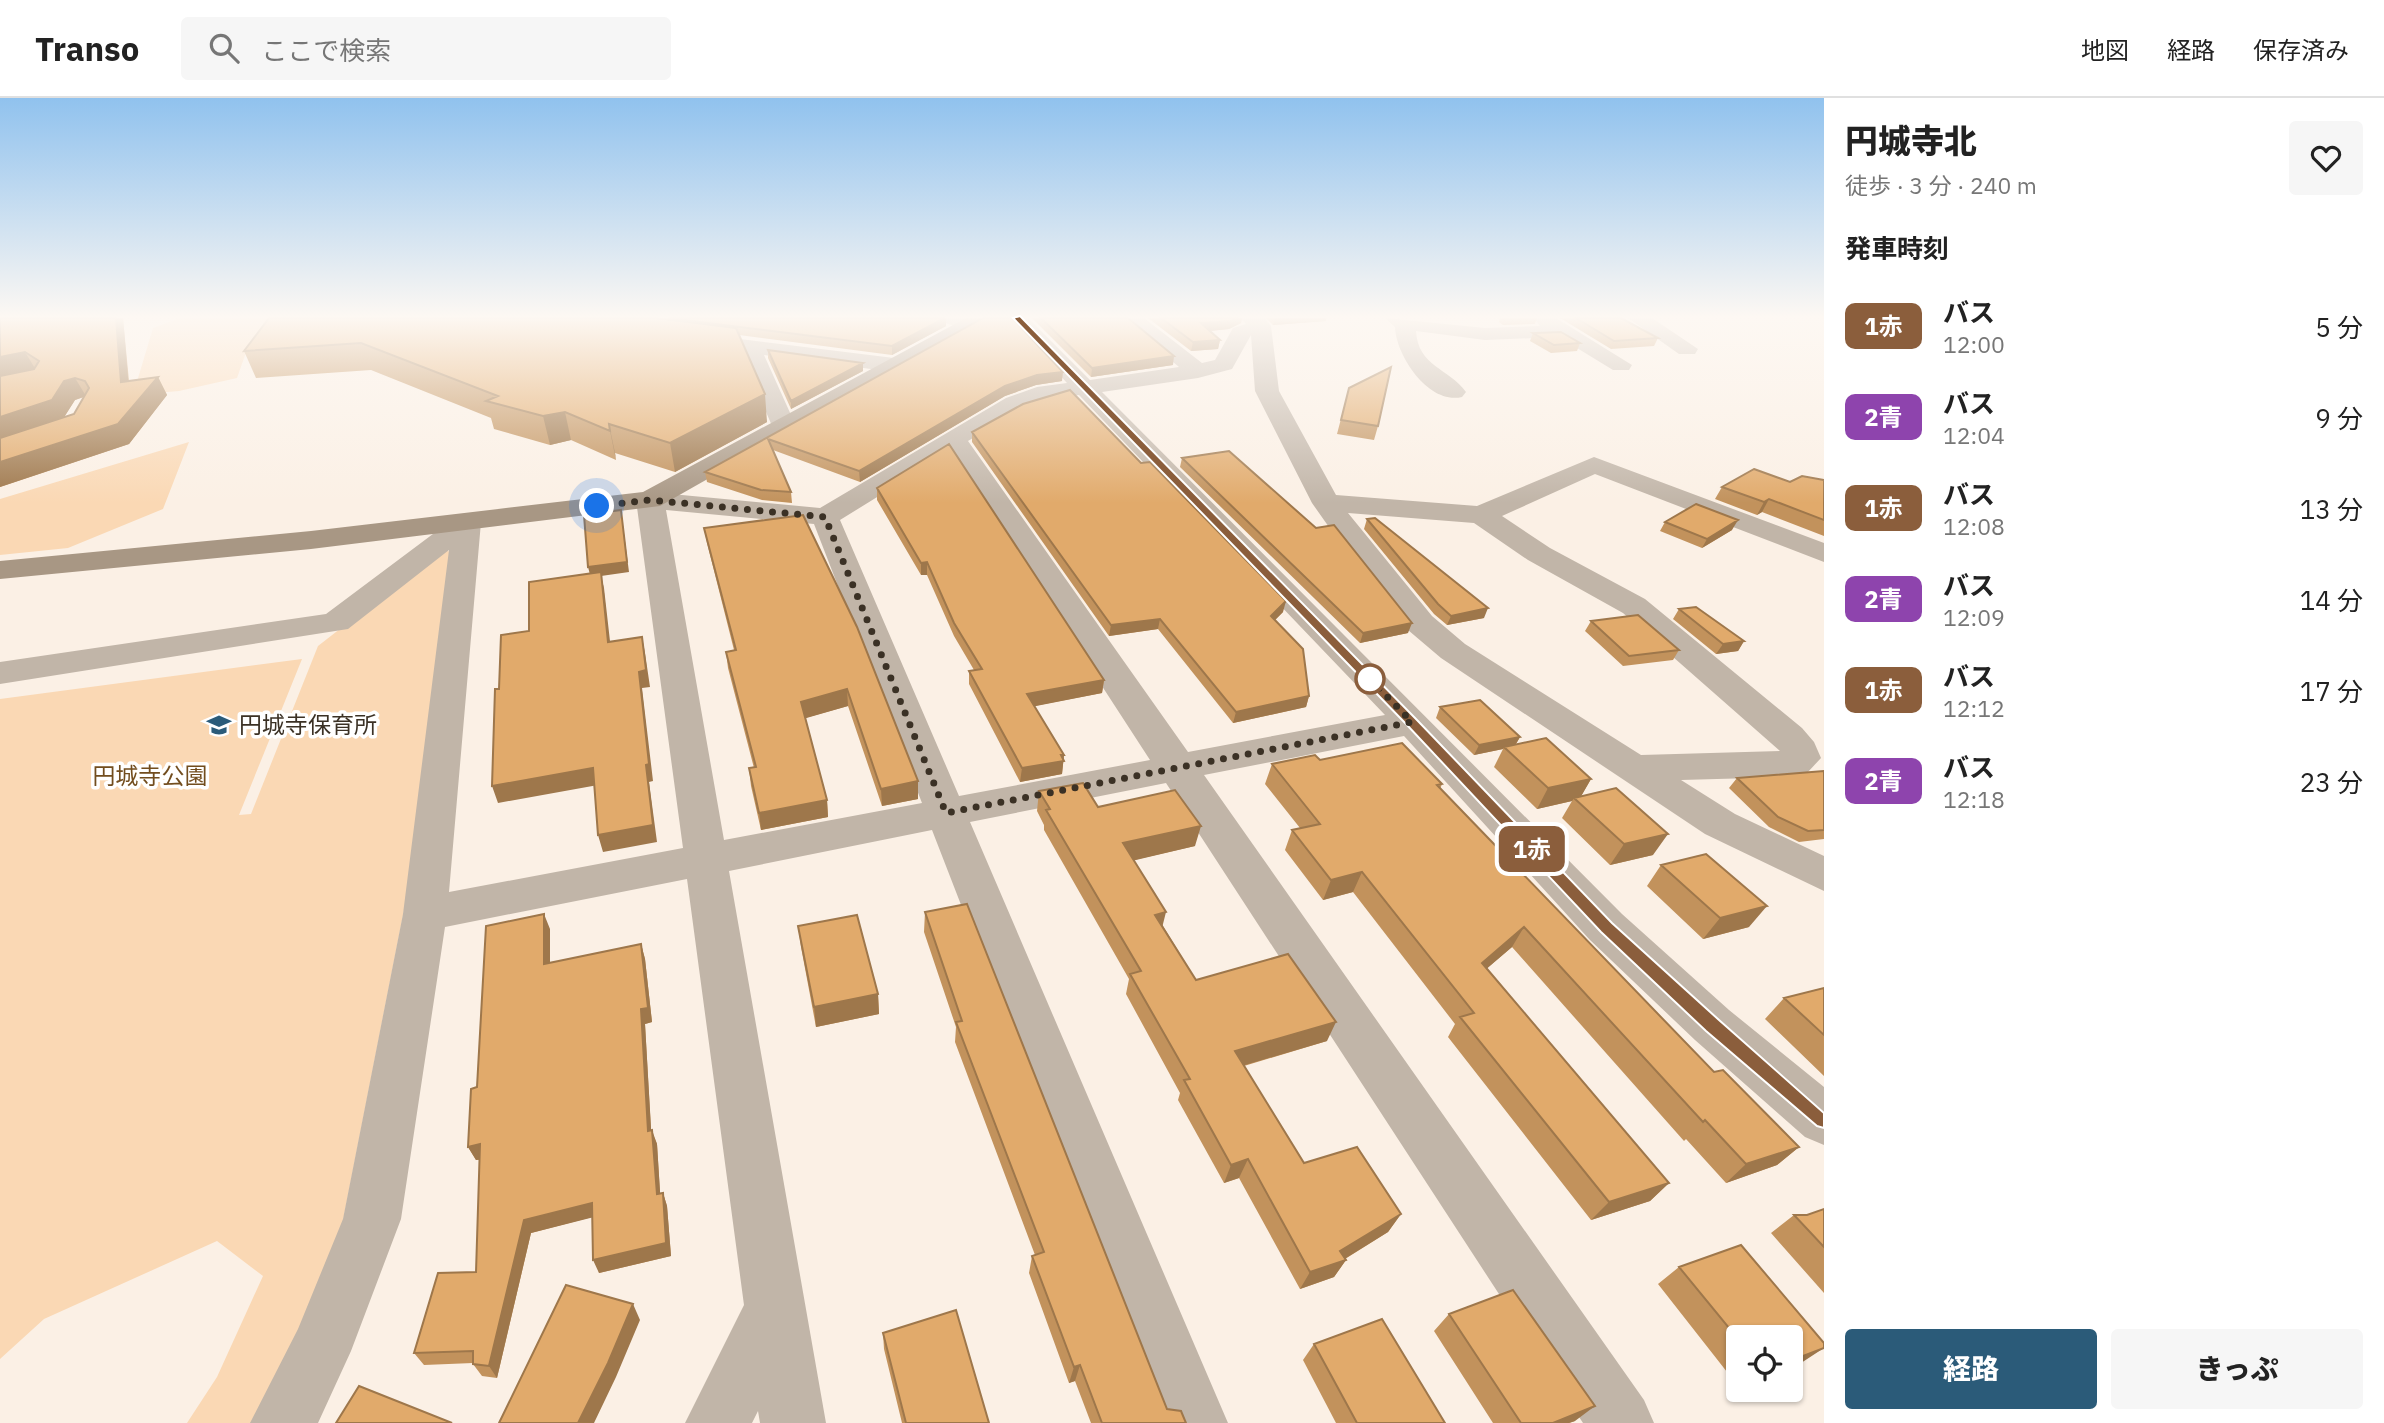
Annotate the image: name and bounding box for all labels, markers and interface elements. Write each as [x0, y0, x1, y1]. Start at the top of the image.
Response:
search box [181, 17, 671, 80]
text: Transo [35, 27, 139, 70]
icon: search [205, 29, 243, 67]
text: ここで検索 [261, 33, 391, 67]
text: 地図 [2081, 34, 2129, 66]
text: 経路 [2167, 34, 2215, 66]
text: 保存済み [2253, 34, 2349, 66]
text: 円城寺北 [1845, 119, 1977, 162]
button: heart [2289, 121, 2363, 195]
text: 徒歩 · 3 分 · 240 m [1845, 170, 2037, 200]
text: 発車時刻 [1845, 231, 1949, 265]
text: バス [1943, 295, 1995, 329]
text: 1赤 [1864, 310, 1903, 342]
text: 5 分 [2315, 310, 2363, 344]
text: 12:00 [1943, 329, 2005, 359]
text: バス [1943, 386, 1995, 420]
text: 2青 [1864, 401, 1903, 433]
text: 9 分 [2315, 401, 2363, 435]
text: 12:04 [1943, 420, 2005, 450]
text: バス [1943, 477, 1995, 511]
your location [579, 488, 614, 523]
text: 1赤 [1864, 492, 1903, 524]
text: 13 分 [2300, 492, 2363, 526]
text: 12:08 [1943, 511, 2005, 541]
text: バス [1943, 568, 1995, 602]
text: 2青 [1864, 583, 1903, 615]
text: 14 分 [2300, 583, 2363, 617]
text: 12:09 [1943, 602, 2005, 632]
text: バス [1943, 659, 1995, 693]
unlabelled marker [1355, 664, 1385, 694]
text: 1赤 [1864, 674, 1903, 706]
text: 17 分 [2300, 674, 2363, 708]
text: 12:12 [1943, 693, 2005, 723]
place label: 円城寺保育所 [239, 709, 377, 739]
school or university icon: 円城寺保育所 [205, 711, 233, 739]
text: バス [1943, 750, 1995, 784]
park label: 円城寺公園 [93, 760, 208, 790]
text: 2青 [1864, 765, 1903, 797]
text: 23 分 [2300, 765, 2363, 799]
text: 12:18 [1943, 784, 2005, 814]
line badge: 1赤 [1500, 826, 1564, 872]
text: 1赤 [1513, 833, 1551, 865]
map controls [1726, 1325, 1803, 1402]
button: locate [1726, 1325, 1803, 1402]
button: 経路 [1845, 1329, 2097, 1409]
button: きっぷ [2111, 1329, 2363, 1409]

